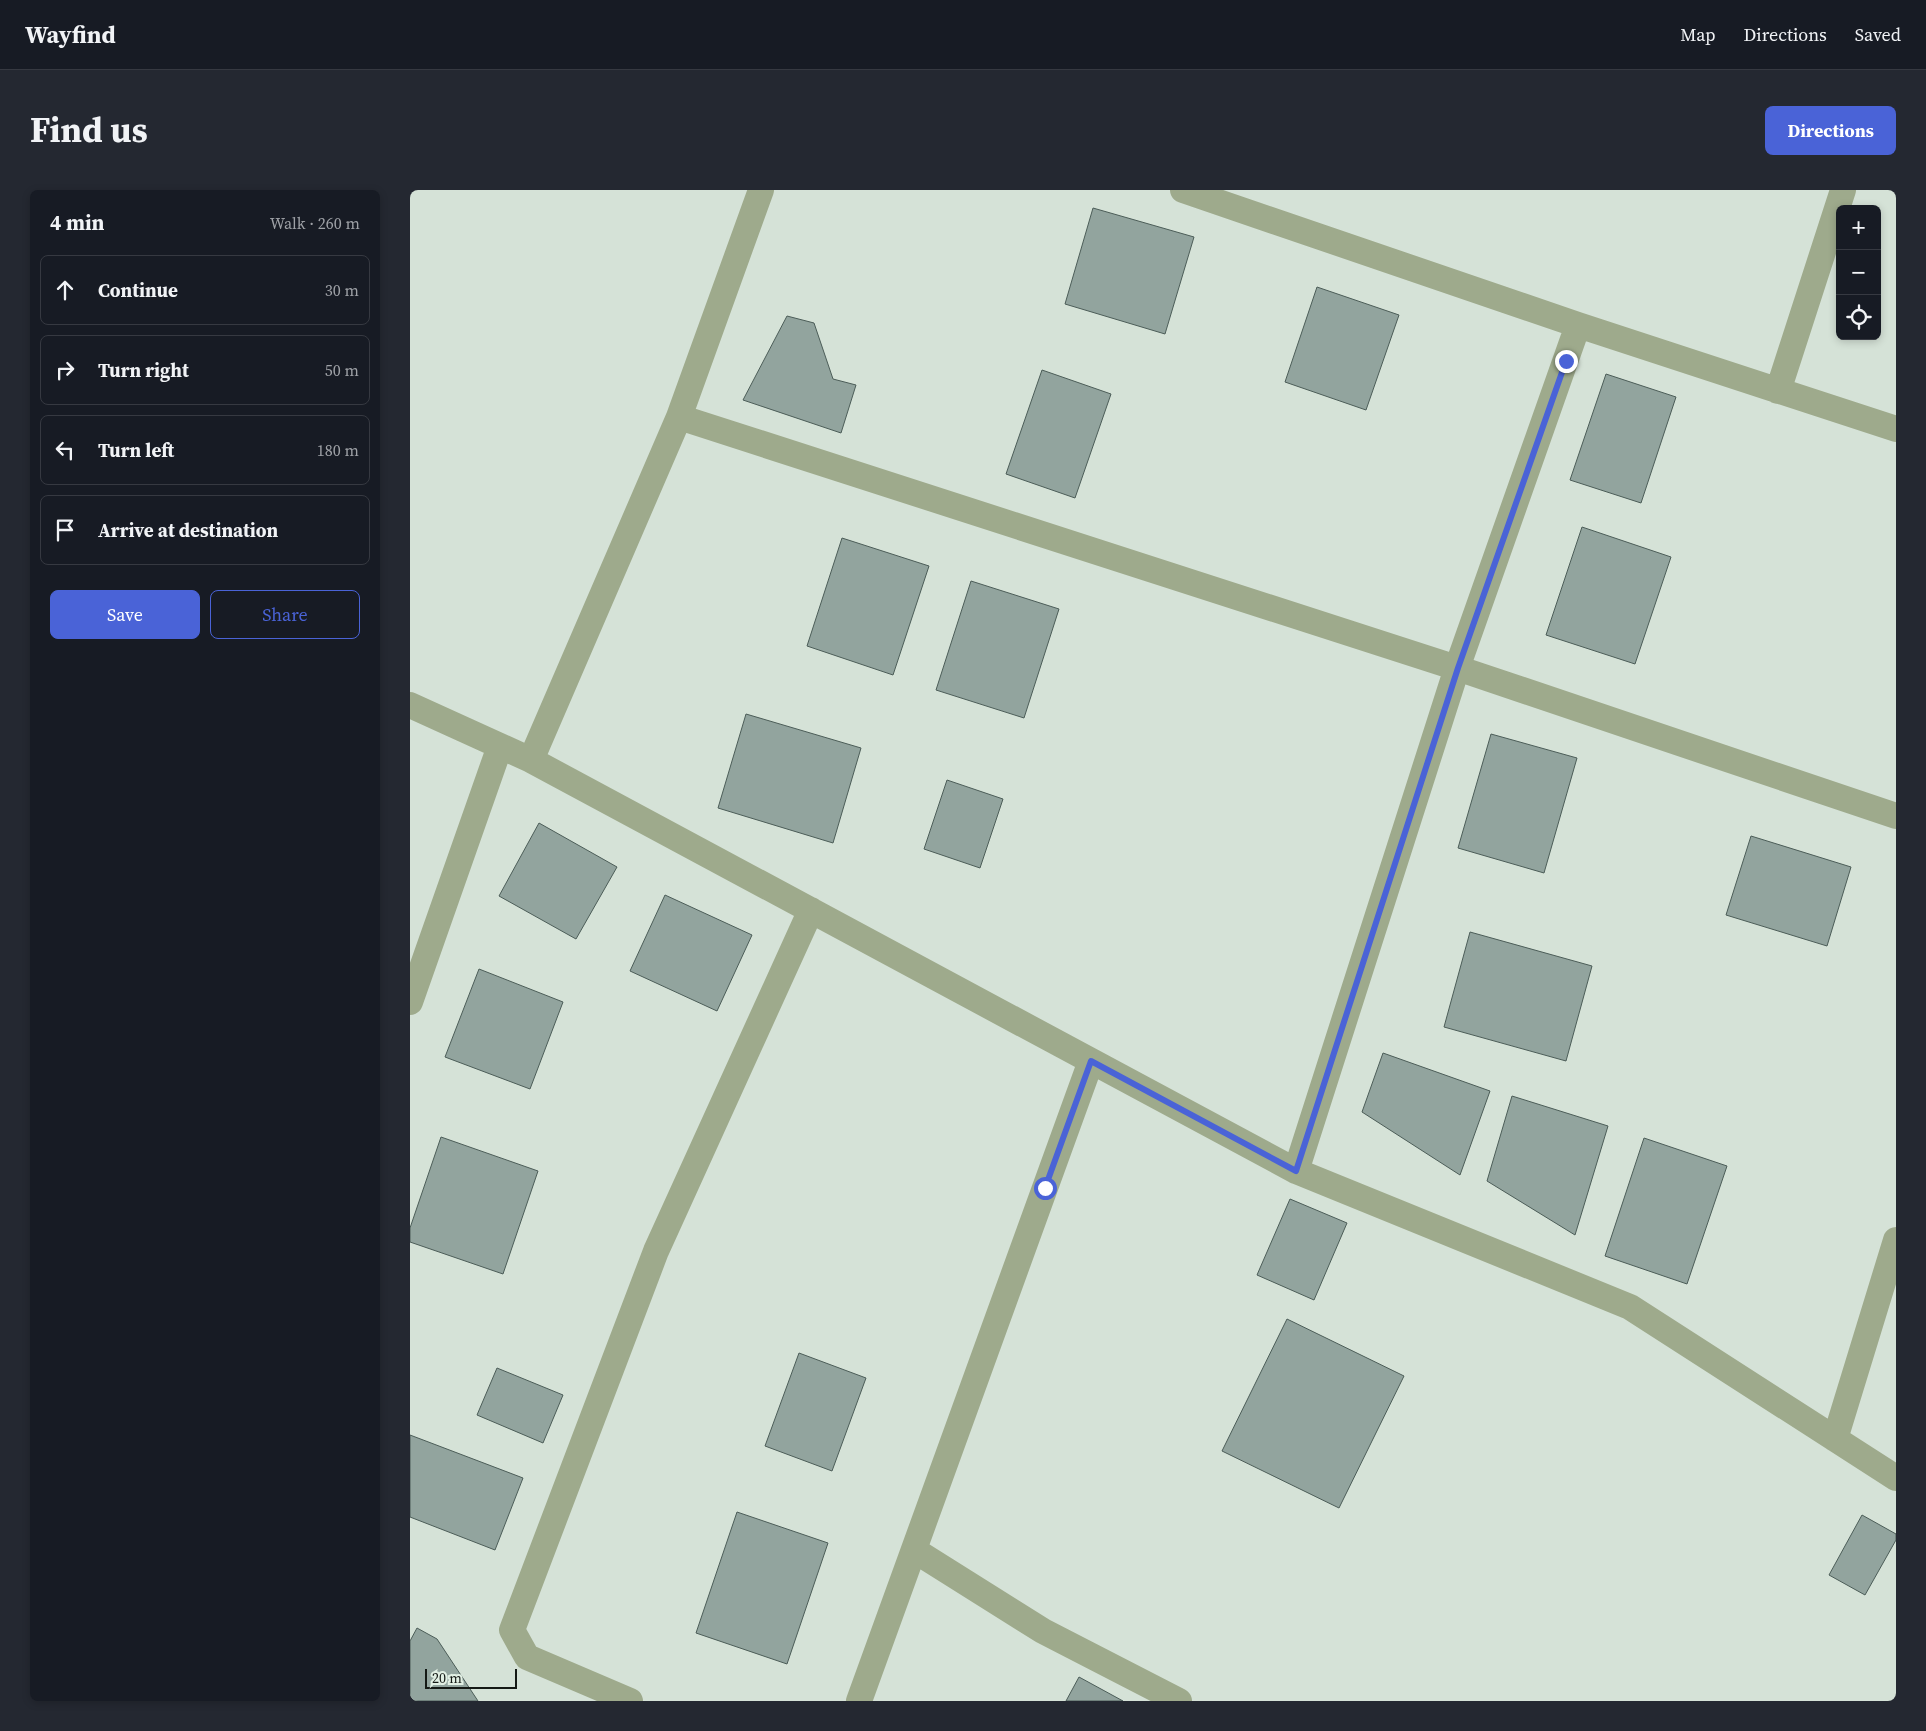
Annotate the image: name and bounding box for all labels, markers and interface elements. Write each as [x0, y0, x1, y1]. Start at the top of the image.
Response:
text: Wayfind [25, 18, 116, 51]
text: Map [1680, 22, 1716, 47]
text: Directions [1744, 22, 1827, 47]
text: Saved [1855, 22, 1901, 47]
text: Find us [30, 106, 148, 154]
button: Directions [1765, 106, 1896, 155]
map controls [1836, 205, 1881, 340]
button: + [1836, 205, 1881, 250]
text: 4 min [50, 208, 105, 237]
text: Walk · 260 m [270, 212, 360, 234]
button: − [1836, 250, 1881, 295]
icon: ahead [51, 276, 79, 304]
text: Continue [98, 277, 178, 303]
text: 30 m [325, 279, 359, 301]
button: locate [1836, 295, 1881, 340]
route end [1555, 350, 1578, 373]
icon: right [51, 356, 79, 384]
text: Turn right [98, 357, 189, 383]
text: 50 m [325, 359, 359, 381]
icon: left [51, 436, 79, 464]
text: Turn left [98, 437, 174, 463]
text: 180 m [317, 439, 359, 461]
icon: arrive [51, 516, 79, 544]
text: Arrive at destination [98, 517, 278, 543]
button: Save [50, 590, 200, 639]
button: Share [210, 590, 360, 639]
route start [1034, 1177, 1057, 1200]
scale bar [425, 1666, 518, 1689]
text: 20 m [432, 1668, 462, 1688]

